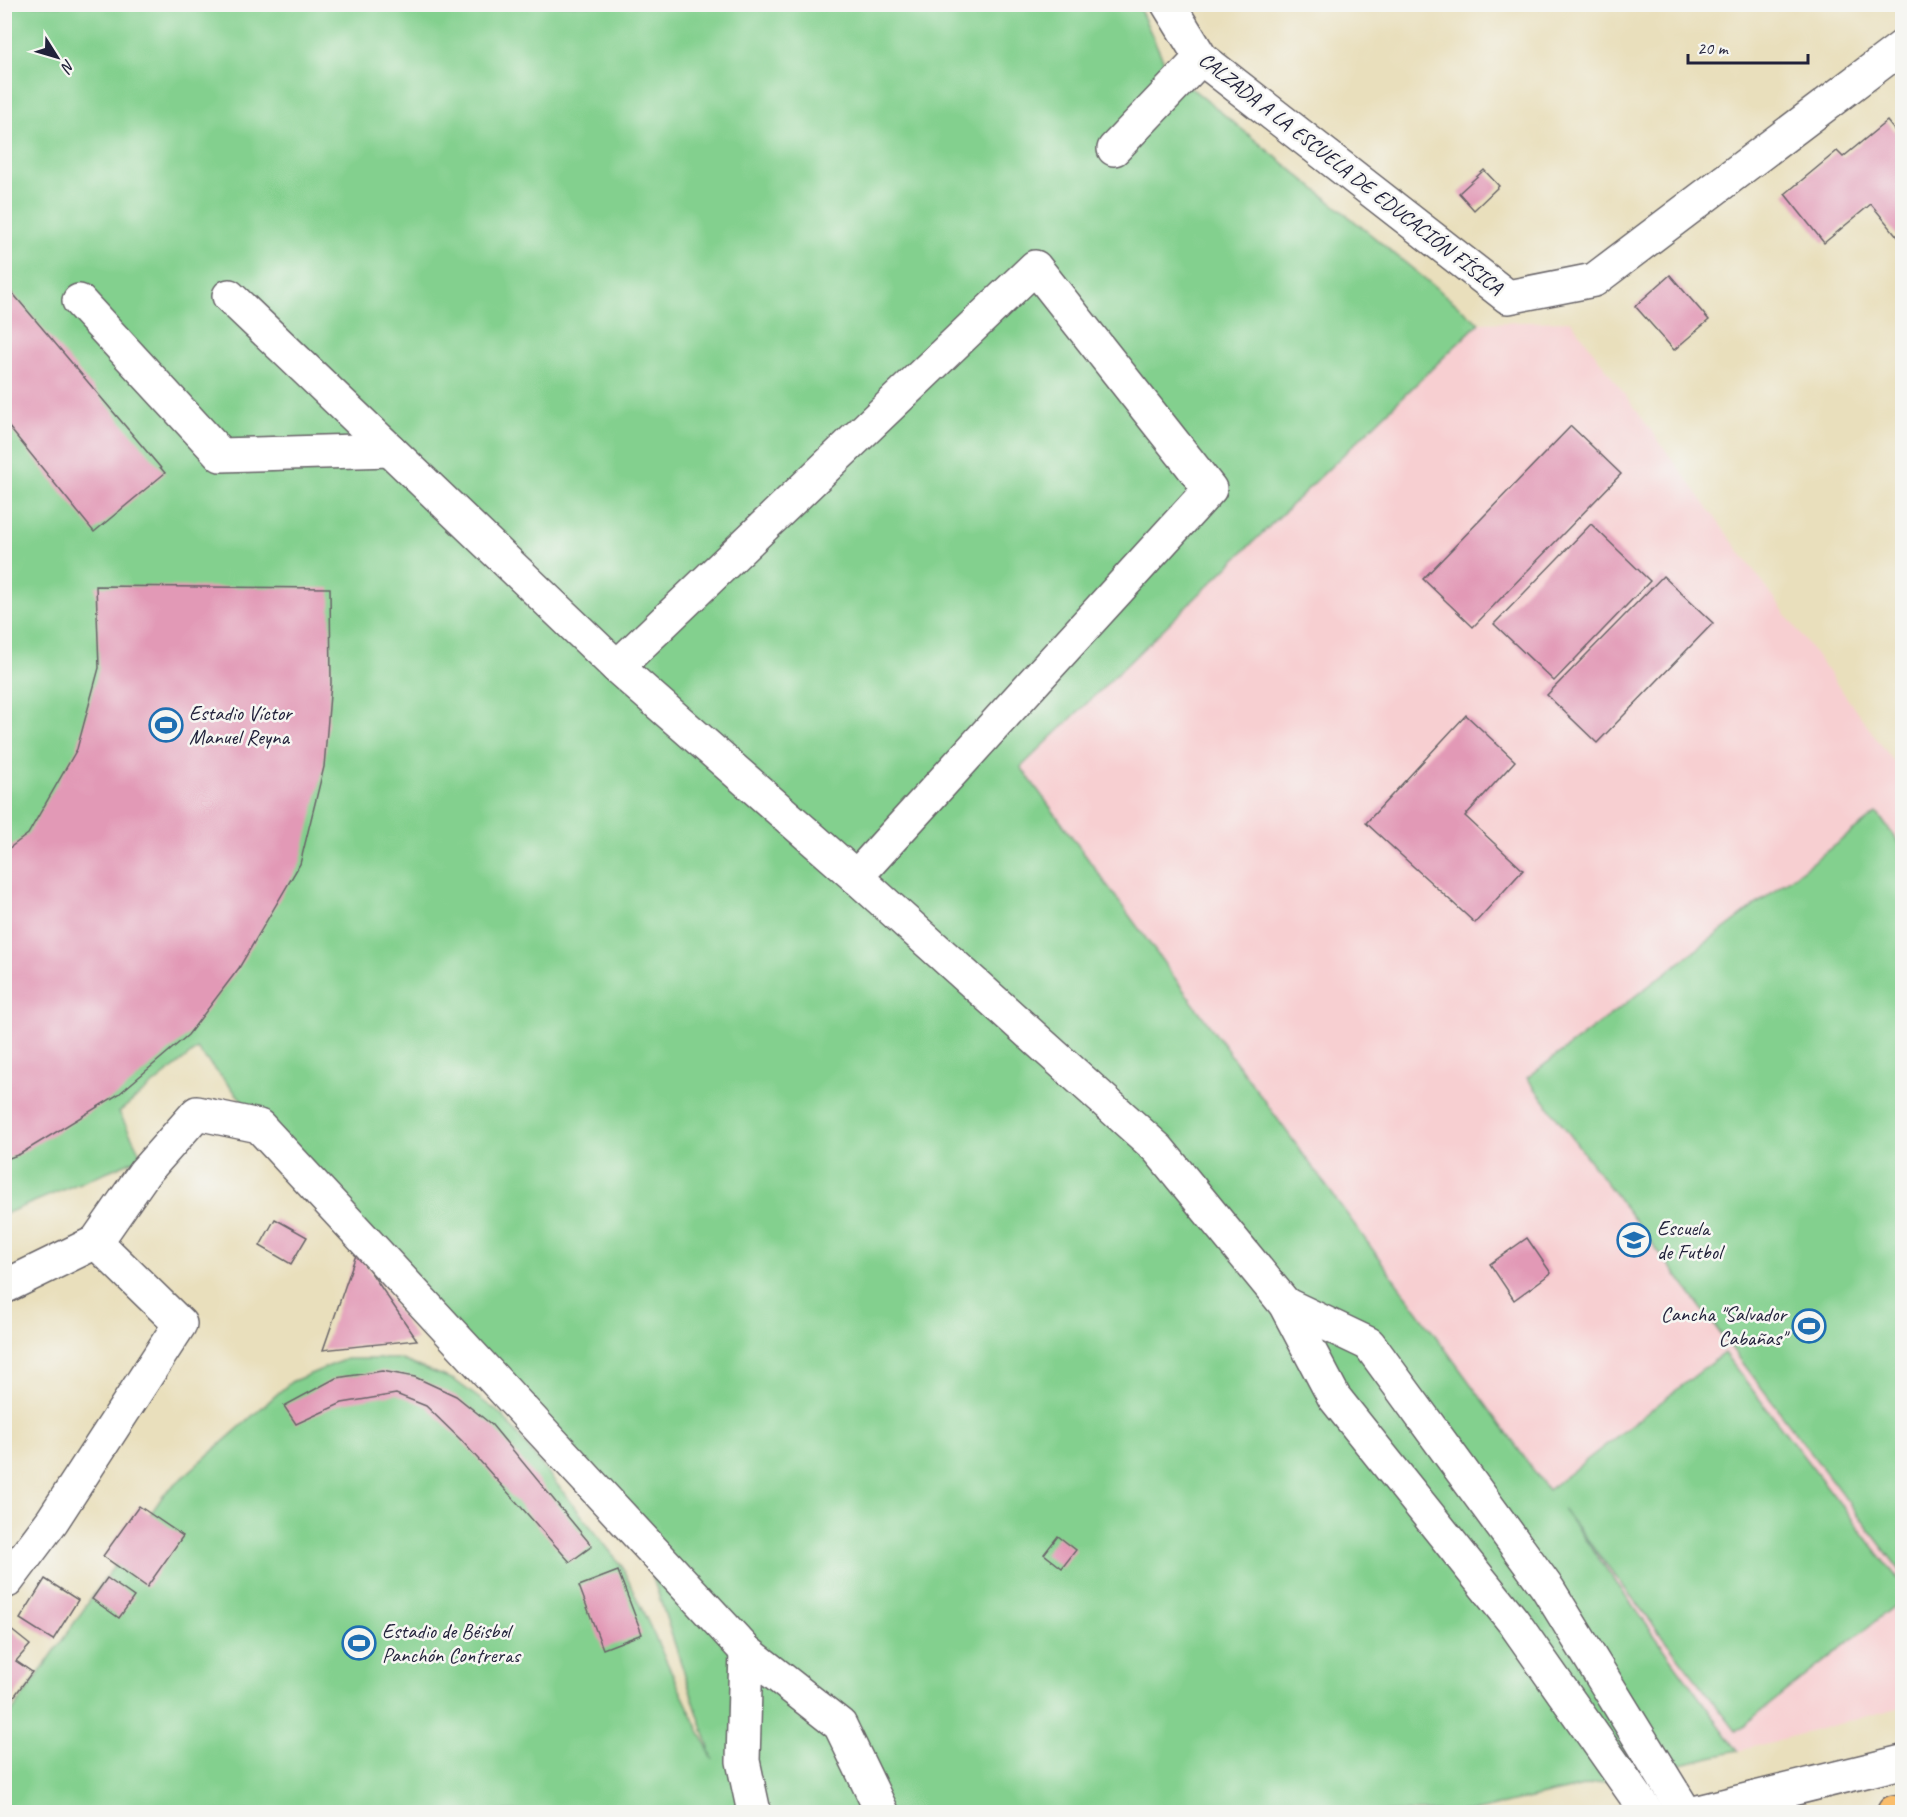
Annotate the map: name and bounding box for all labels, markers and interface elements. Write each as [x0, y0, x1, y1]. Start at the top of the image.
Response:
north arrow [27, 27, 87, 87]
scale bar [1688, 27, 1808, 65]
text: 20 m [1697, 37, 1730, 59]
street label: CALZADA A LA ESCUELA DE EDUCACIÓN FÍSICA [1194, 46, 1509, 300]
text: N [55, 55, 79, 78]
place label: Estadio Víctor Manuel Reyna [189, 700, 293, 750]
sports icon: Estadio Víctor Manuel Reyna [148, 707, 184, 743]
place label: Escuela de Futbol [1657, 1215, 1725, 1265]
school or university icon: Escuela de Futbol [1616, 1222, 1652, 1258]
place label: Cancha "Salvador Cabañas" [1661, 1301, 1790, 1351]
sports icon: Cancha "Salvador Cabañas" [1791, 1308, 1827, 1344]
place label: Estadio de Béisbol Panchón Contreras [382, 1618, 522, 1668]
sports icon: Estadio de Béisbol Panchón Contreras [341, 1625, 377, 1661]

